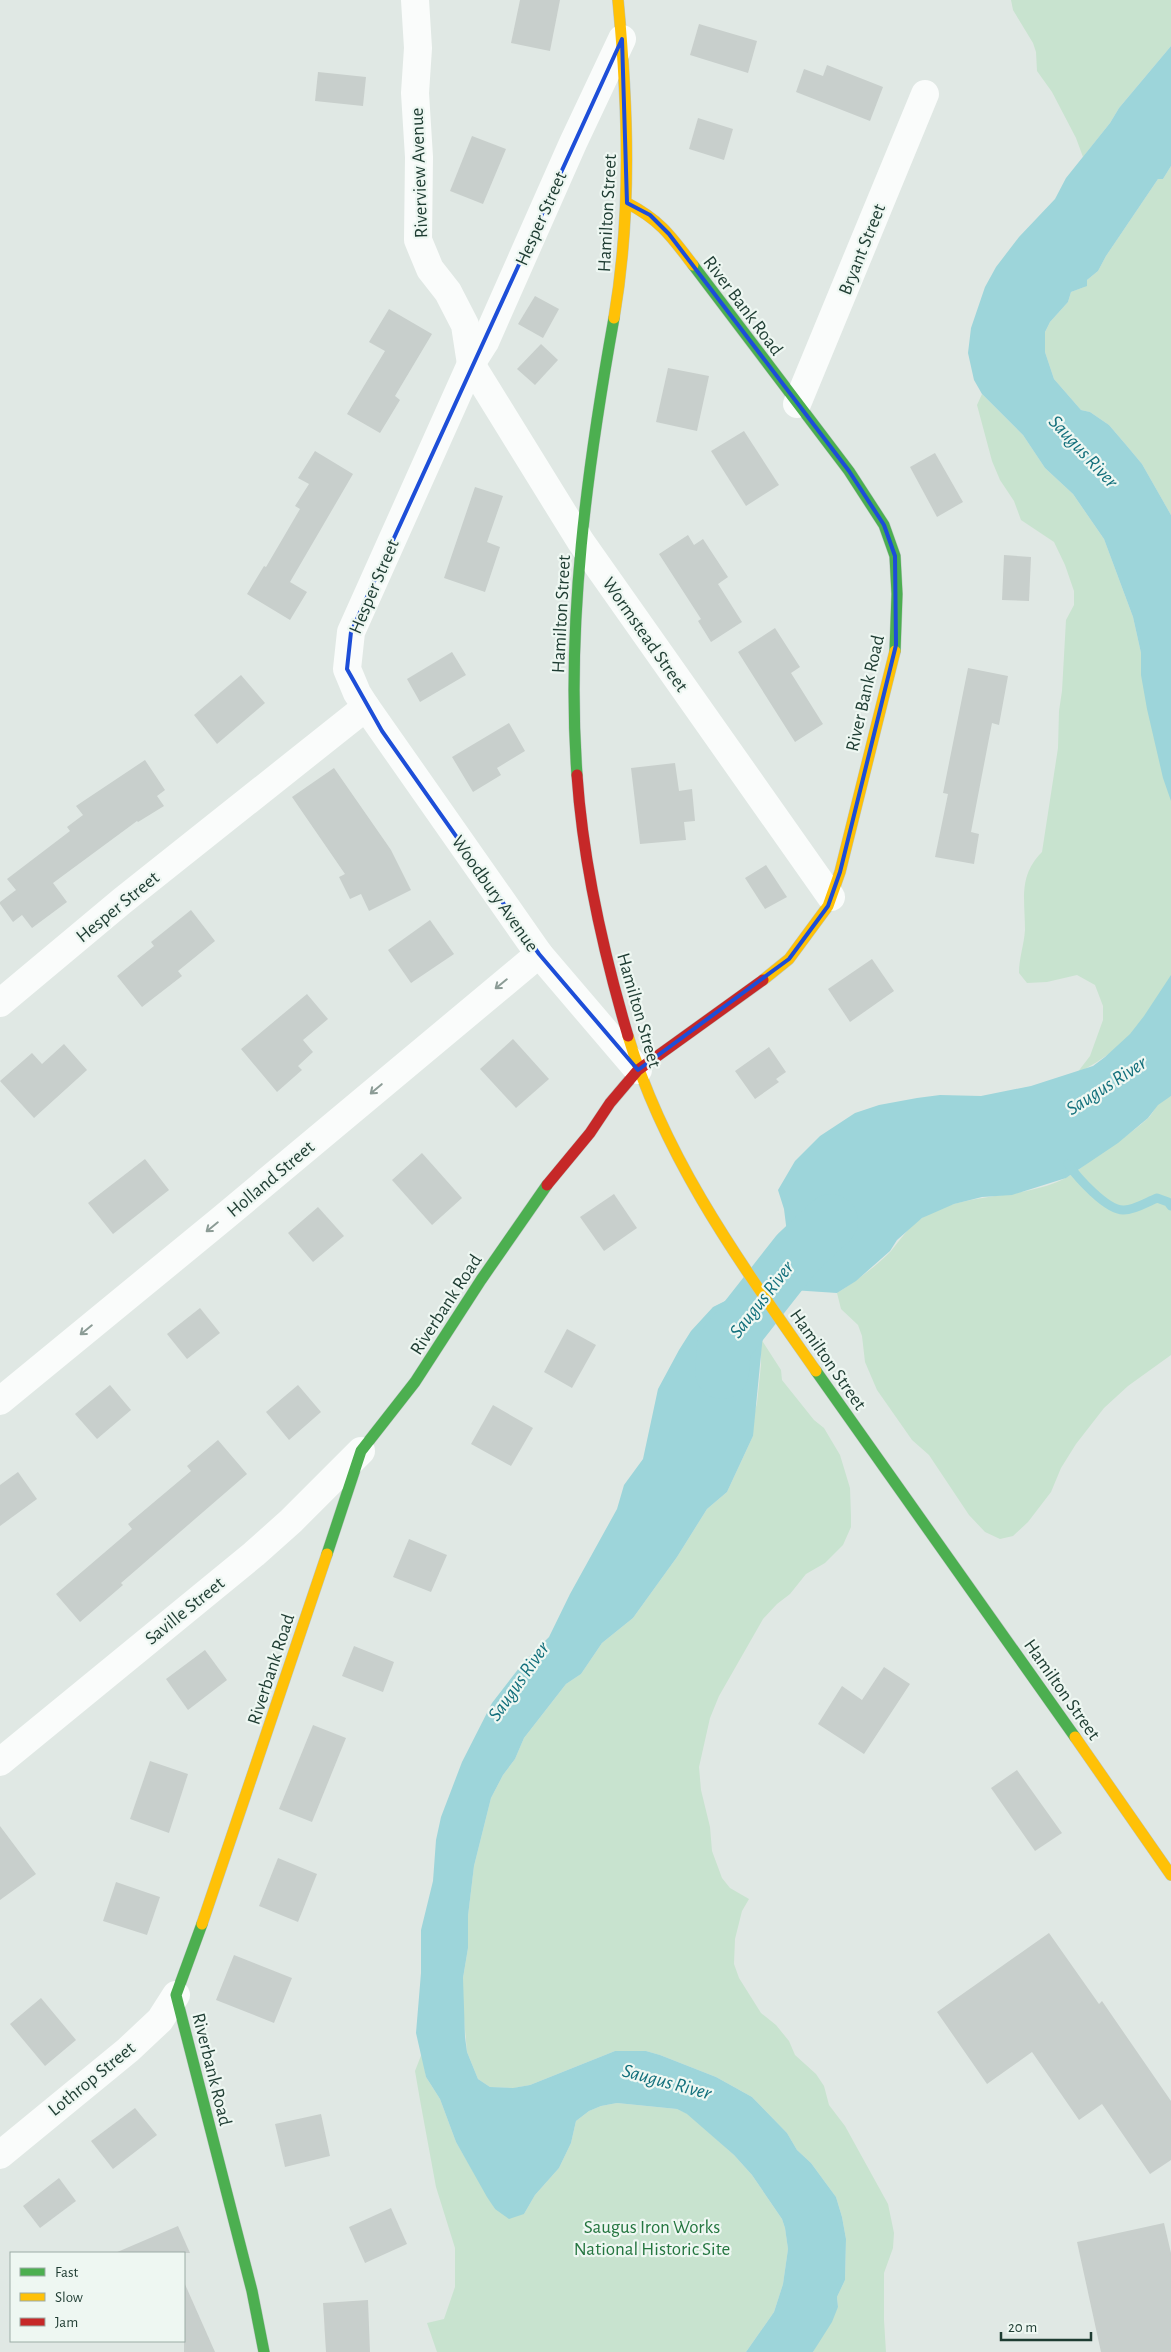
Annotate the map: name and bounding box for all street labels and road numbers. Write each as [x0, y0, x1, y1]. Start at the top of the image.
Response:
street label: Riverview Avenue [408, 107, 431, 239]
street label: Hamilton Street [595, 154, 620, 273]
street label: Hesper Street [512, 169, 571, 269]
street label: Bryant Street [836, 201, 889, 298]
street label: River Bank Road [699, 253, 786, 359]
street label: Hesper Street [346, 536, 403, 637]
street label: Hamilton Street [549, 555, 574, 674]
street label: Wormstead Street [598, 574, 691, 695]
street label: River Bank Road [843, 633, 888, 754]
street label: Woodbury Avenue [448, 832, 542, 955]
street label: Hesper Street [73, 868, 163, 946]
street label: Hamilton Street [613, 951, 664, 1070]
street label: Holland Street [224, 1137, 318, 1221]
street label: Riverbank Road [407, 1251, 486, 1358]
street label: Hamilton Street [786, 1306, 869, 1414]
street label: Saville Street [142, 1574, 228, 1649]
street label: Riverbank Road [245, 1611, 298, 1727]
street label: Hamilton Street [1020, 1636, 1103, 1744]
street label: Riverbank Road [188, 2011, 235, 2128]
street label: Lothrop Street [45, 2039, 139, 2120]

